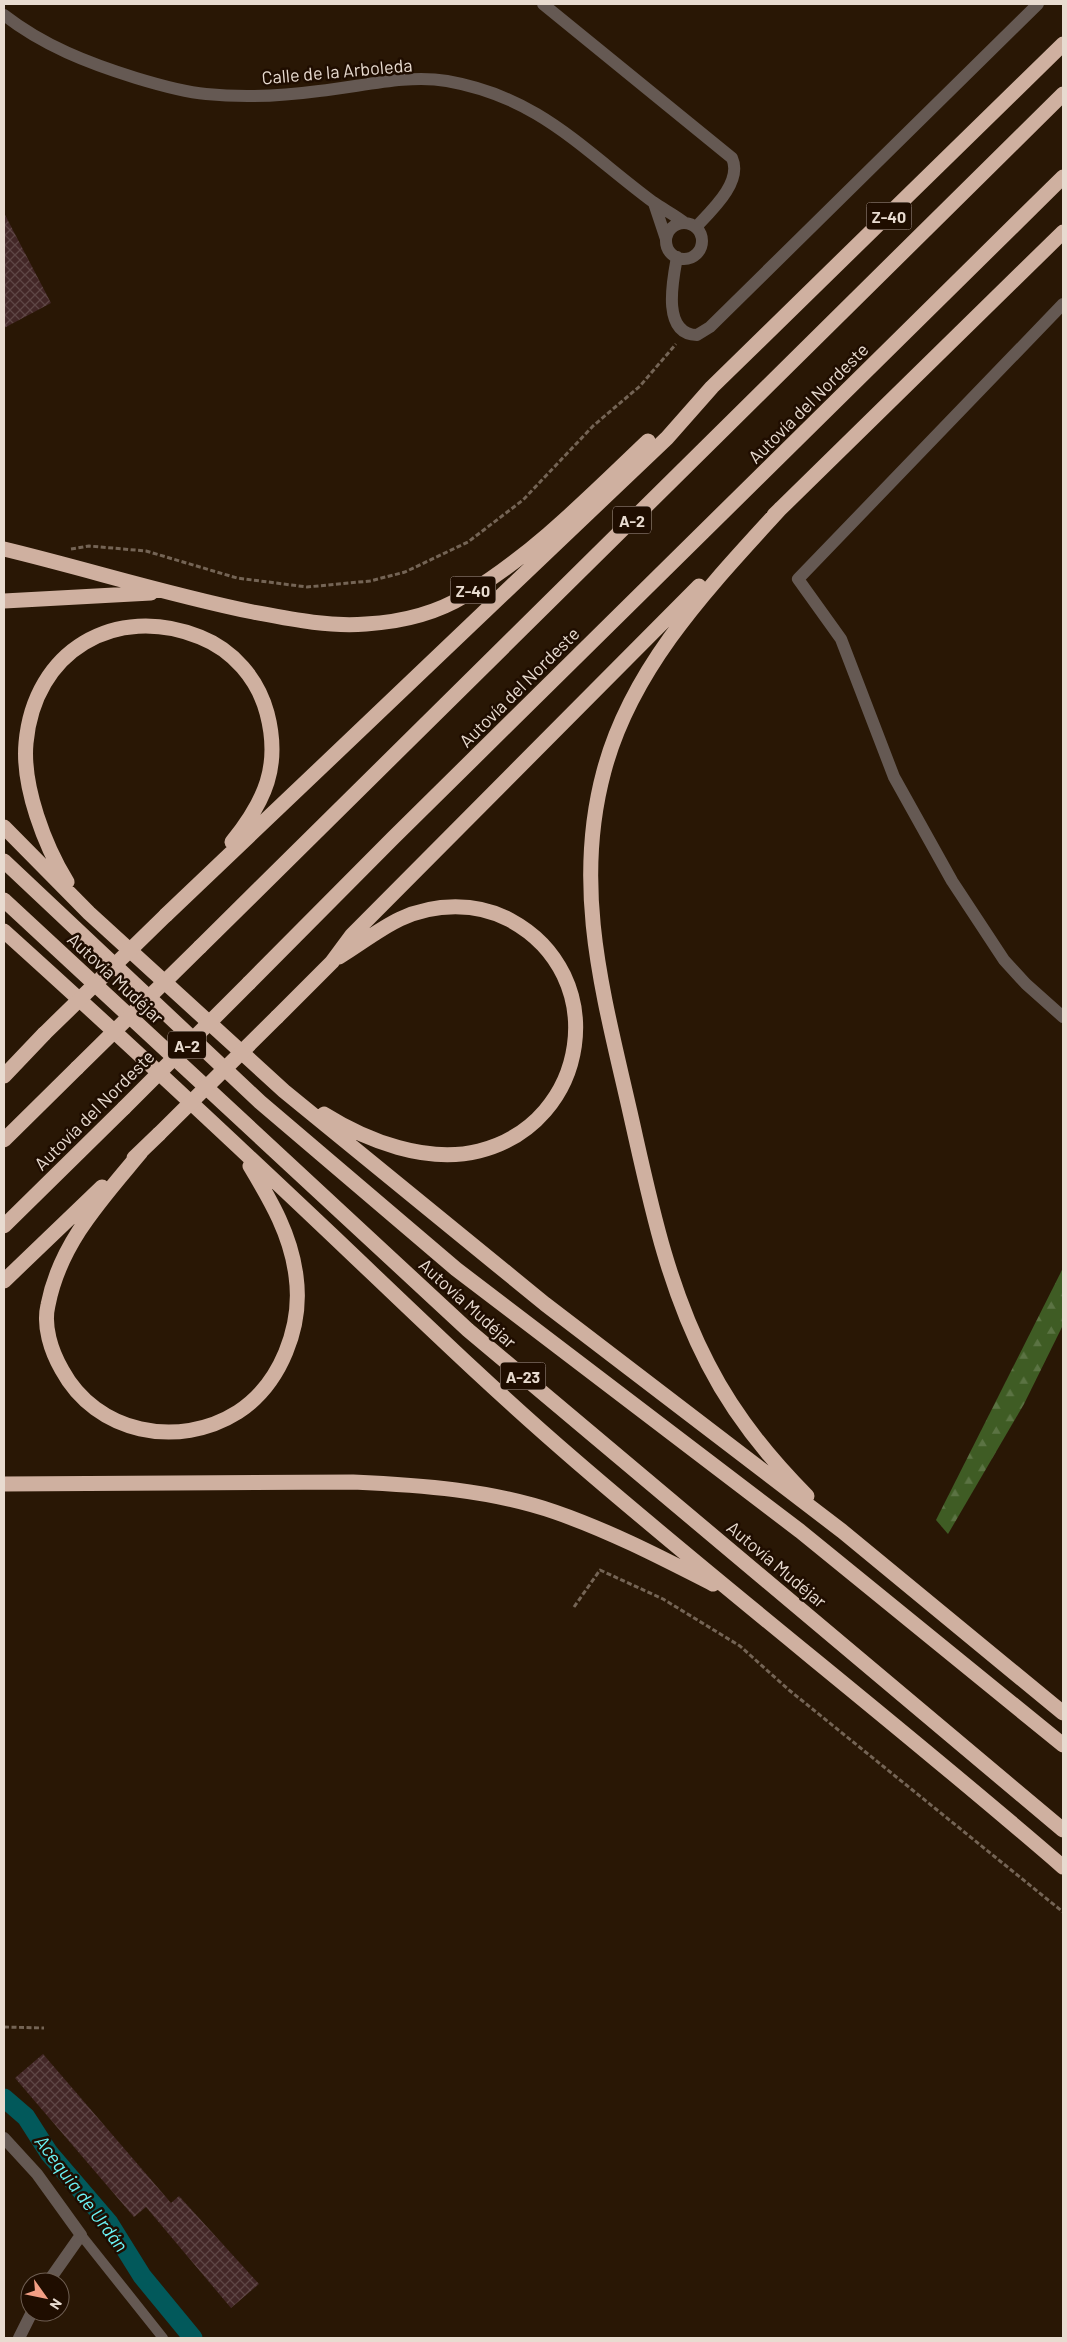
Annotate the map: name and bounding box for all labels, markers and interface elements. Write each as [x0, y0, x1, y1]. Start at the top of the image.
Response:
street label: Calle de la Arboleda [261, 53, 413, 89]
road number: Z-40 [866, 202, 912, 230]
street label: Autovía del Nordeste [743, 338, 873, 468]
road number: A-2 [613, 506, 651, 534]
road number: Z-40 [450, 576, 496, 604]
street label: Autovía del Nordeste [454, 622, 584, 752]
street label: Autovía Mudéjar [63, 928, 169, 1028]
road number: A-2 [168, 1032, 206, 1058]
street label: Autovía del Nordeste [29, 1045, 159, 1175]
street label: Autovía Mudéjar [415, 1253, 522, 1353]
road number: A-23 [500, 1362, 546, 1390]
street label: Autovía Mudéjar [723, 1516, 832, 1612]
water label: Acequia de Urdán [31, 2130, 133, 2256]
north arrow [20, 2272, 70, 2322]
text: N [47, 2296, 66, 2313]

